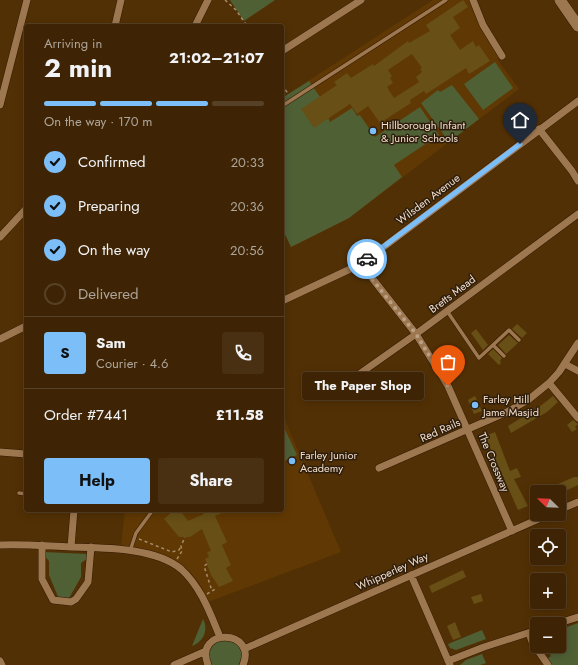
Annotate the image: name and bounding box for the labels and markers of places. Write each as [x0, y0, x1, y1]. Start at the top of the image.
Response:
pin [503, 103, 537, 144]
place label: Hillborough Infant & Junior Schools [381, 117, 465, 146]
marker: Hillborough Infant & Junior Schools [368, 126, 378, 136]
pin [431, 345, 465, 386]
callout: The Paper Shop [302, 372, 424, 400]
place label: Farley Hill Jame Masjid [481, 391, 539, 420]
marker: Farley Hill Jame Masjid [470, 400, 480, 410]
place label: Farley Junior Academy [300, 447, 357, 476]
marker: Farley Junior Academy [287, 456, 297, 466]

